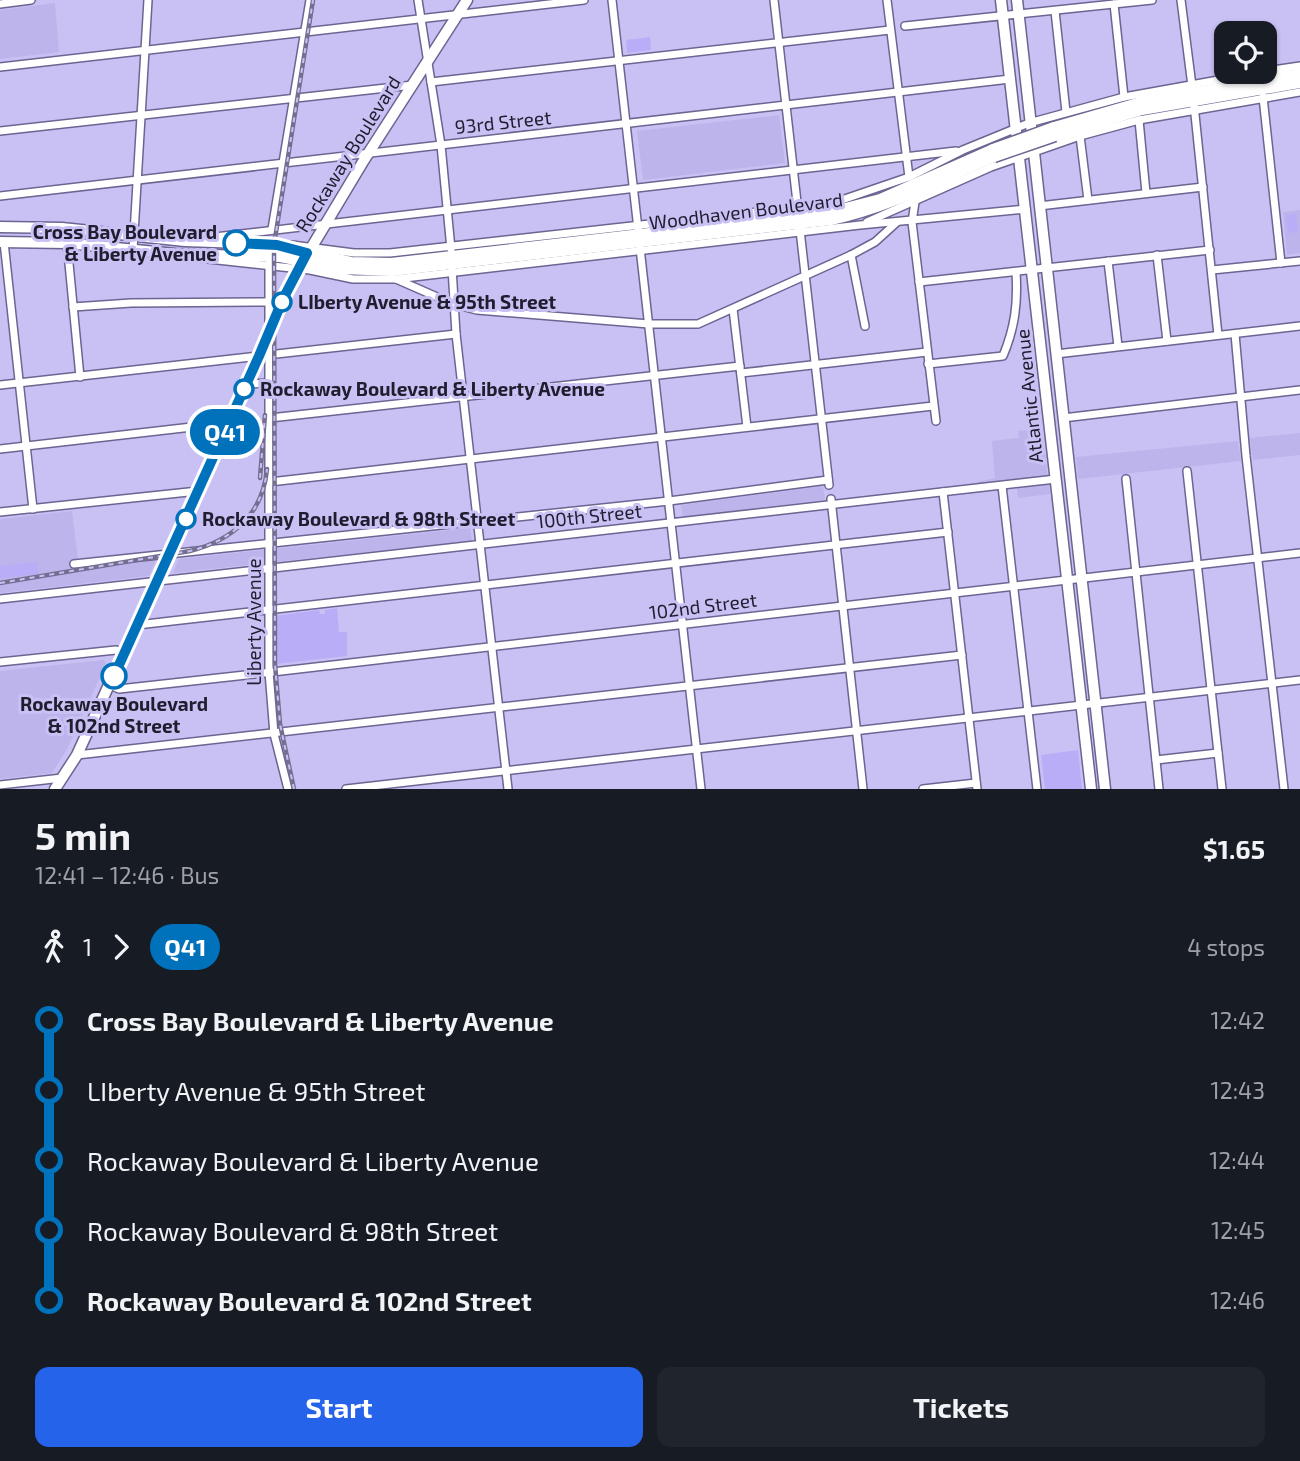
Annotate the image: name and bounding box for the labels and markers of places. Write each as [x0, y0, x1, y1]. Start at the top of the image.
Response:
place label: Cross Bay Boulevard & Liberty Avenue [33, 220, 217, 266]
marker: Cross Bay Boulevard & Liberty Avenue [223, 230, 249, 256]
place label: LIberty Avenue & 95th Street [298, 290, 556, 314]
marker: LIberty Avenue & 95th Street [272, 292, 292, 312]
place label: Rockaway Boulevard & Liberty Avenue [260, 377, 605, 401]
marker: Rockaway Boulevard & Liberty Avenue [234, 379, 254, 399]
place label: Rockaway Boulevard & 98th Street [202, 507, 515, 531]
marker: Rockaway Boulevard & 98th Street [176, 509, 196, 529]
marker: Rockaway Boulevard & 102nd Street [101, 663, 127, 689]
place label: Rockaway Boulevard & 102nd Street [20, 692, 208, 737]

